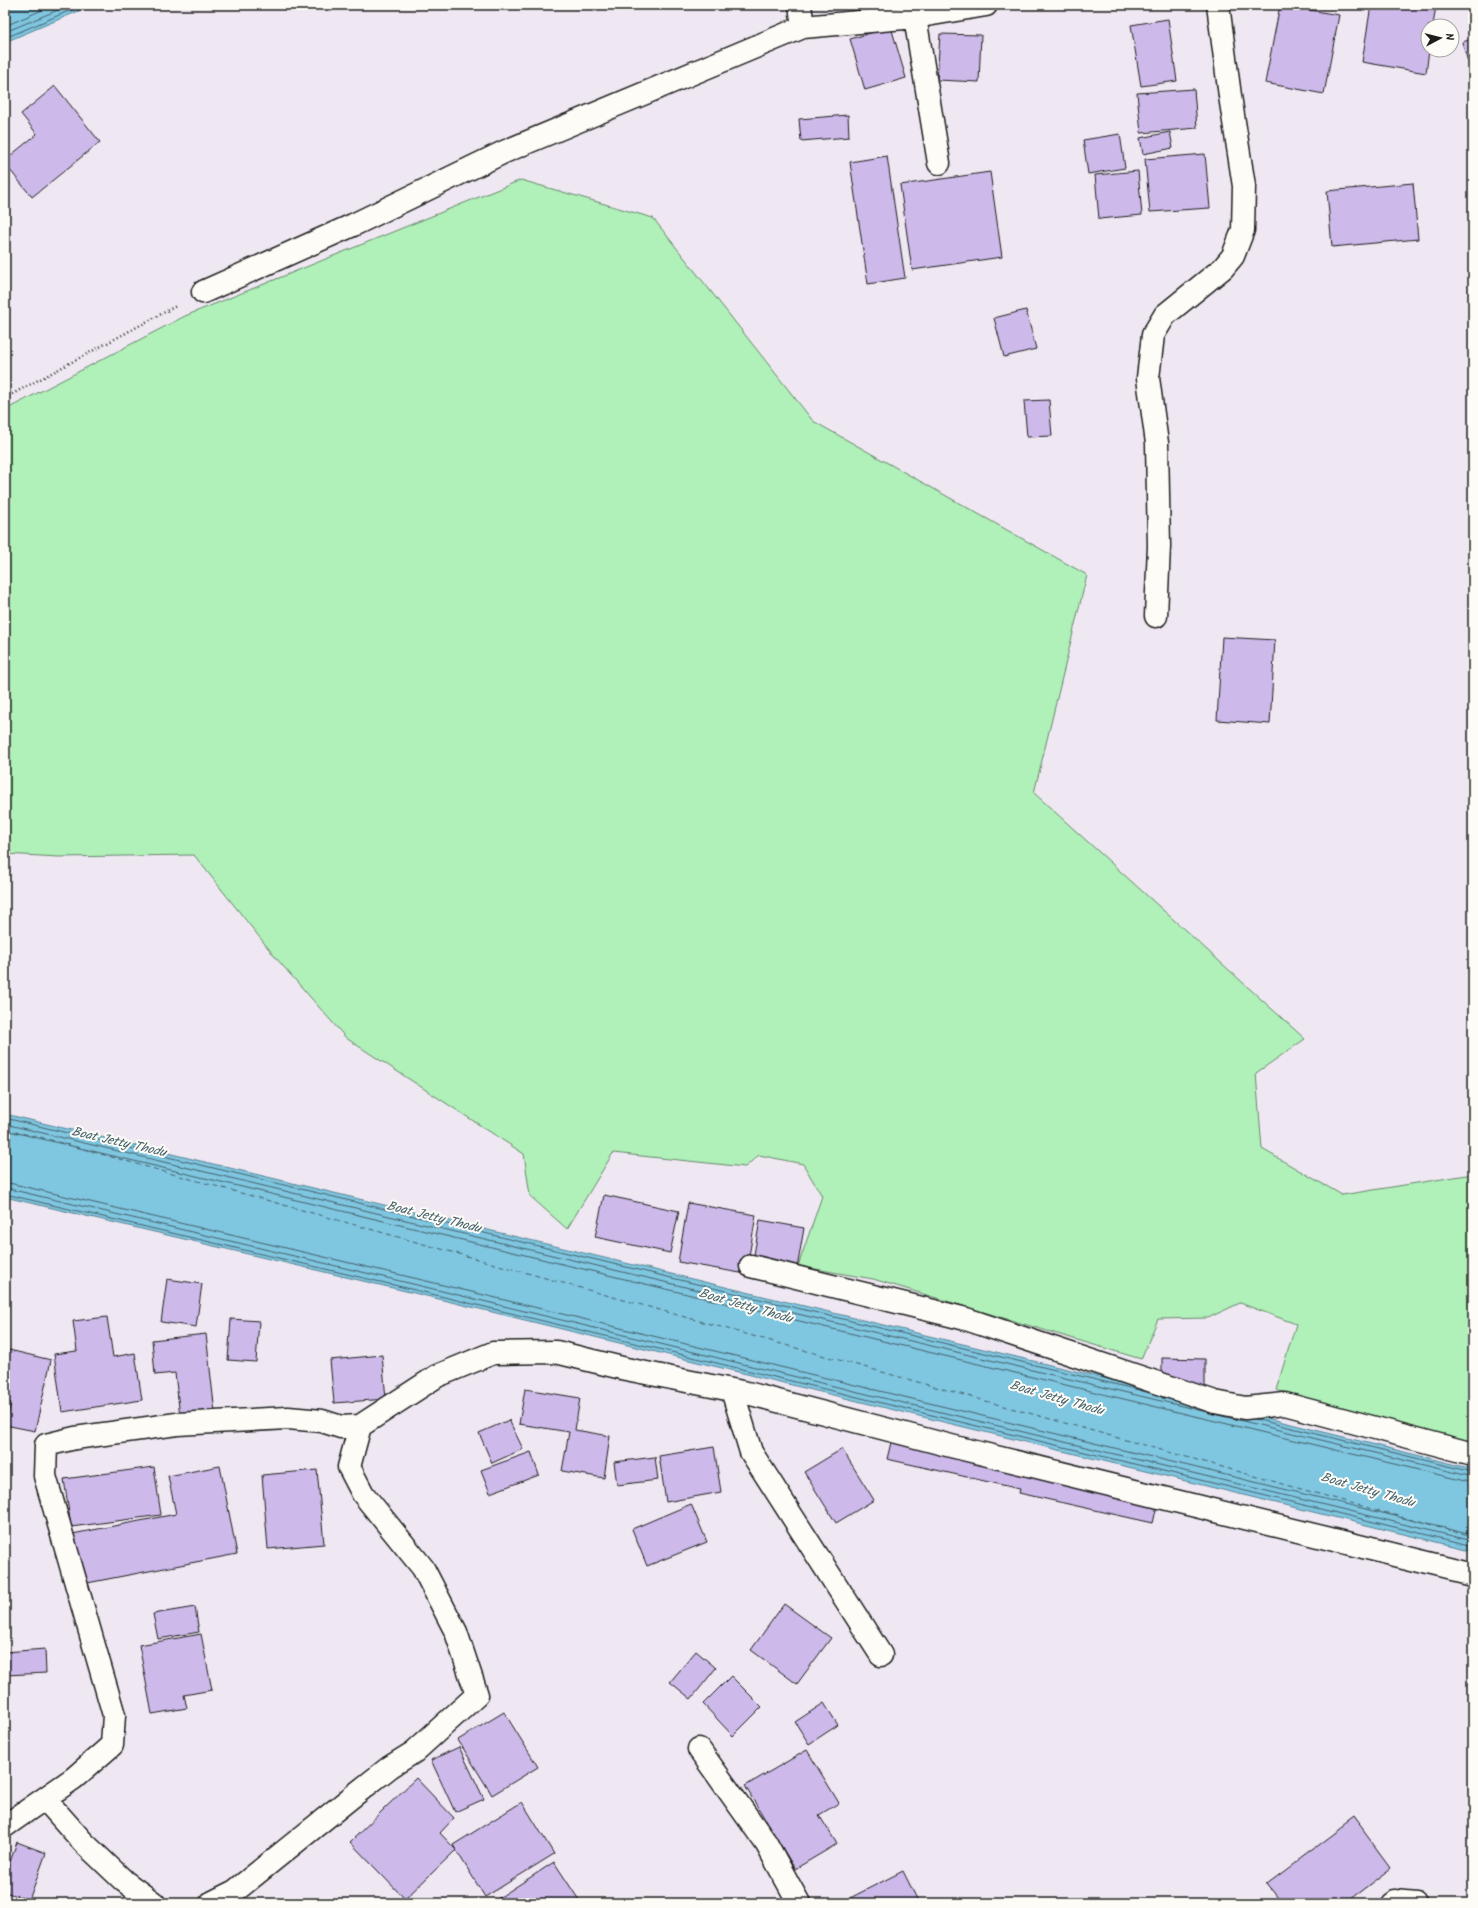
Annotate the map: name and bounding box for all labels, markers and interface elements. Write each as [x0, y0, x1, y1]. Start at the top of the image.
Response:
north arrow [1420, 18, 1460, 58]
text: N [1440, 32, 1458, 41]
water label: Boat Jetty Thodu [69, 1121, 170, 1164]
water label: Boat Jetty Thodu [384, 1196, 485, 1240]
water label: Boat Jetty Thodu [696, 1283, 796, 1330]
water label: Boat Jetty Thodu [1007, 1375, 1107, 1422]
water label: Boat Jetty Thodu [1318, 1467, 1418, 1514]

